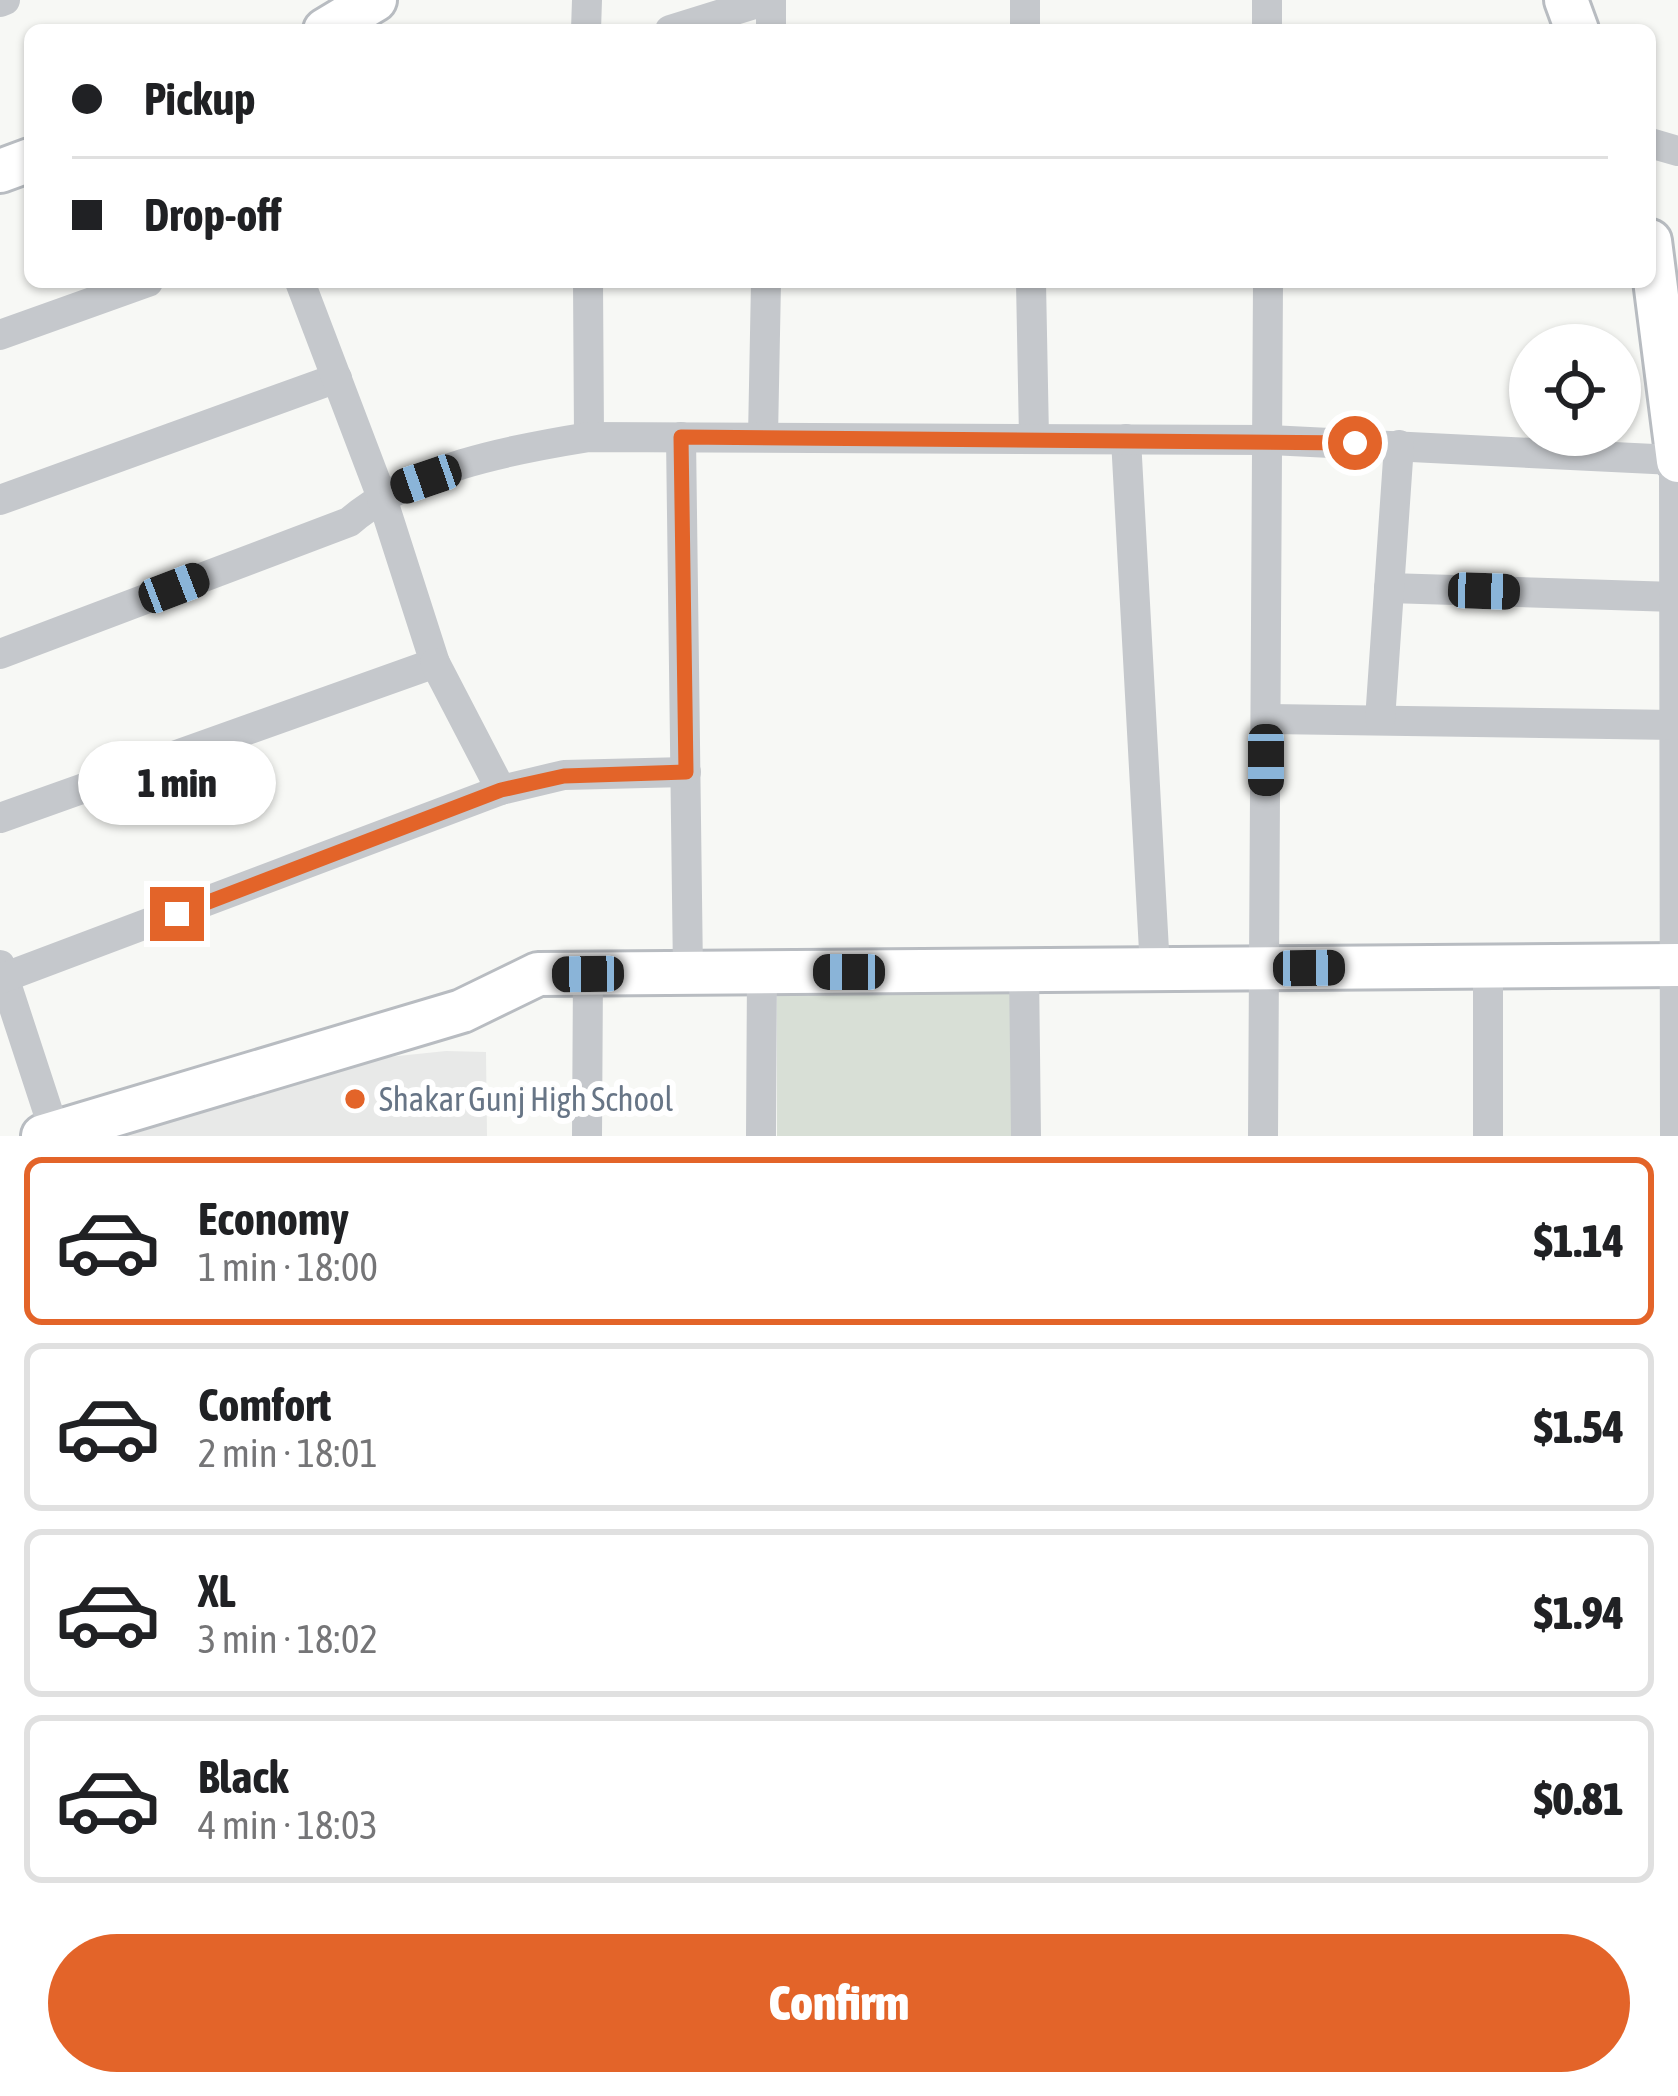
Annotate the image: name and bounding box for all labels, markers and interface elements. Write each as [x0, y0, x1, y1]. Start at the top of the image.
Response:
text: Pickup [144, 73, 255, 125]
text: Drop-off [144, 189, 282, 241]
map controls [1509, 324, 1641, 456]
button: locate [1509, 324, 1641, 456]
route start [1328, 416, 1382, 470]
car [386, 450, 466, 508]
car [134, 558, 214, 618]
car [1447, 572, 1521, 610]
car [1248, 724, 1284, 796]
callout: 1 min [78, 740, 276, 824]
text: 1 min [137, 761, 217, 805]
route end [150, 887, 204, 941]
car [1273, 949, 1345, 987]
car [813, 954, 885, 990]
car [552, 955, 624, 993]
place label: Shakar Gunj High School [379, 1080, 673, 1118]
marker: Shakar Gunj High School [342, 1086, 368, 1112]
icon: car [54, 1187, 162, 1295]
text: Economy [198, 1193, 349, 1245]
text: $1.14 [1534, 1215, 1624, 1267]
text: 1 min · 18:00 [198, 1245, 378, 1289]
icon: car [54, 1373, 162, 1481]
text: Comfort [198, 1379, 331, 1431]
text: $1.54 [1534, 1401, 1624, 1453]
text: 2 min · 18:01 [198, 1431, 378, 1475]
icon: car [54, 1559, 162, 1667]
text: XL [198, 1565, 236, 1617]
text: $1.94 [1534, 1587, 1624, 1639]
text: 3 min · 18:02 [198, 1617, 378, 1661]
icon: car [54, 1745, 162, 1853]
text: Black [198, 1751, 289, 1803]
text: $0.81 [1534, 1773, 1624, 1825]
text: 4 min · 18:03 [198, 1803, 378, 1847]
button: Confirm [48, 1934, 1630, 2072]

